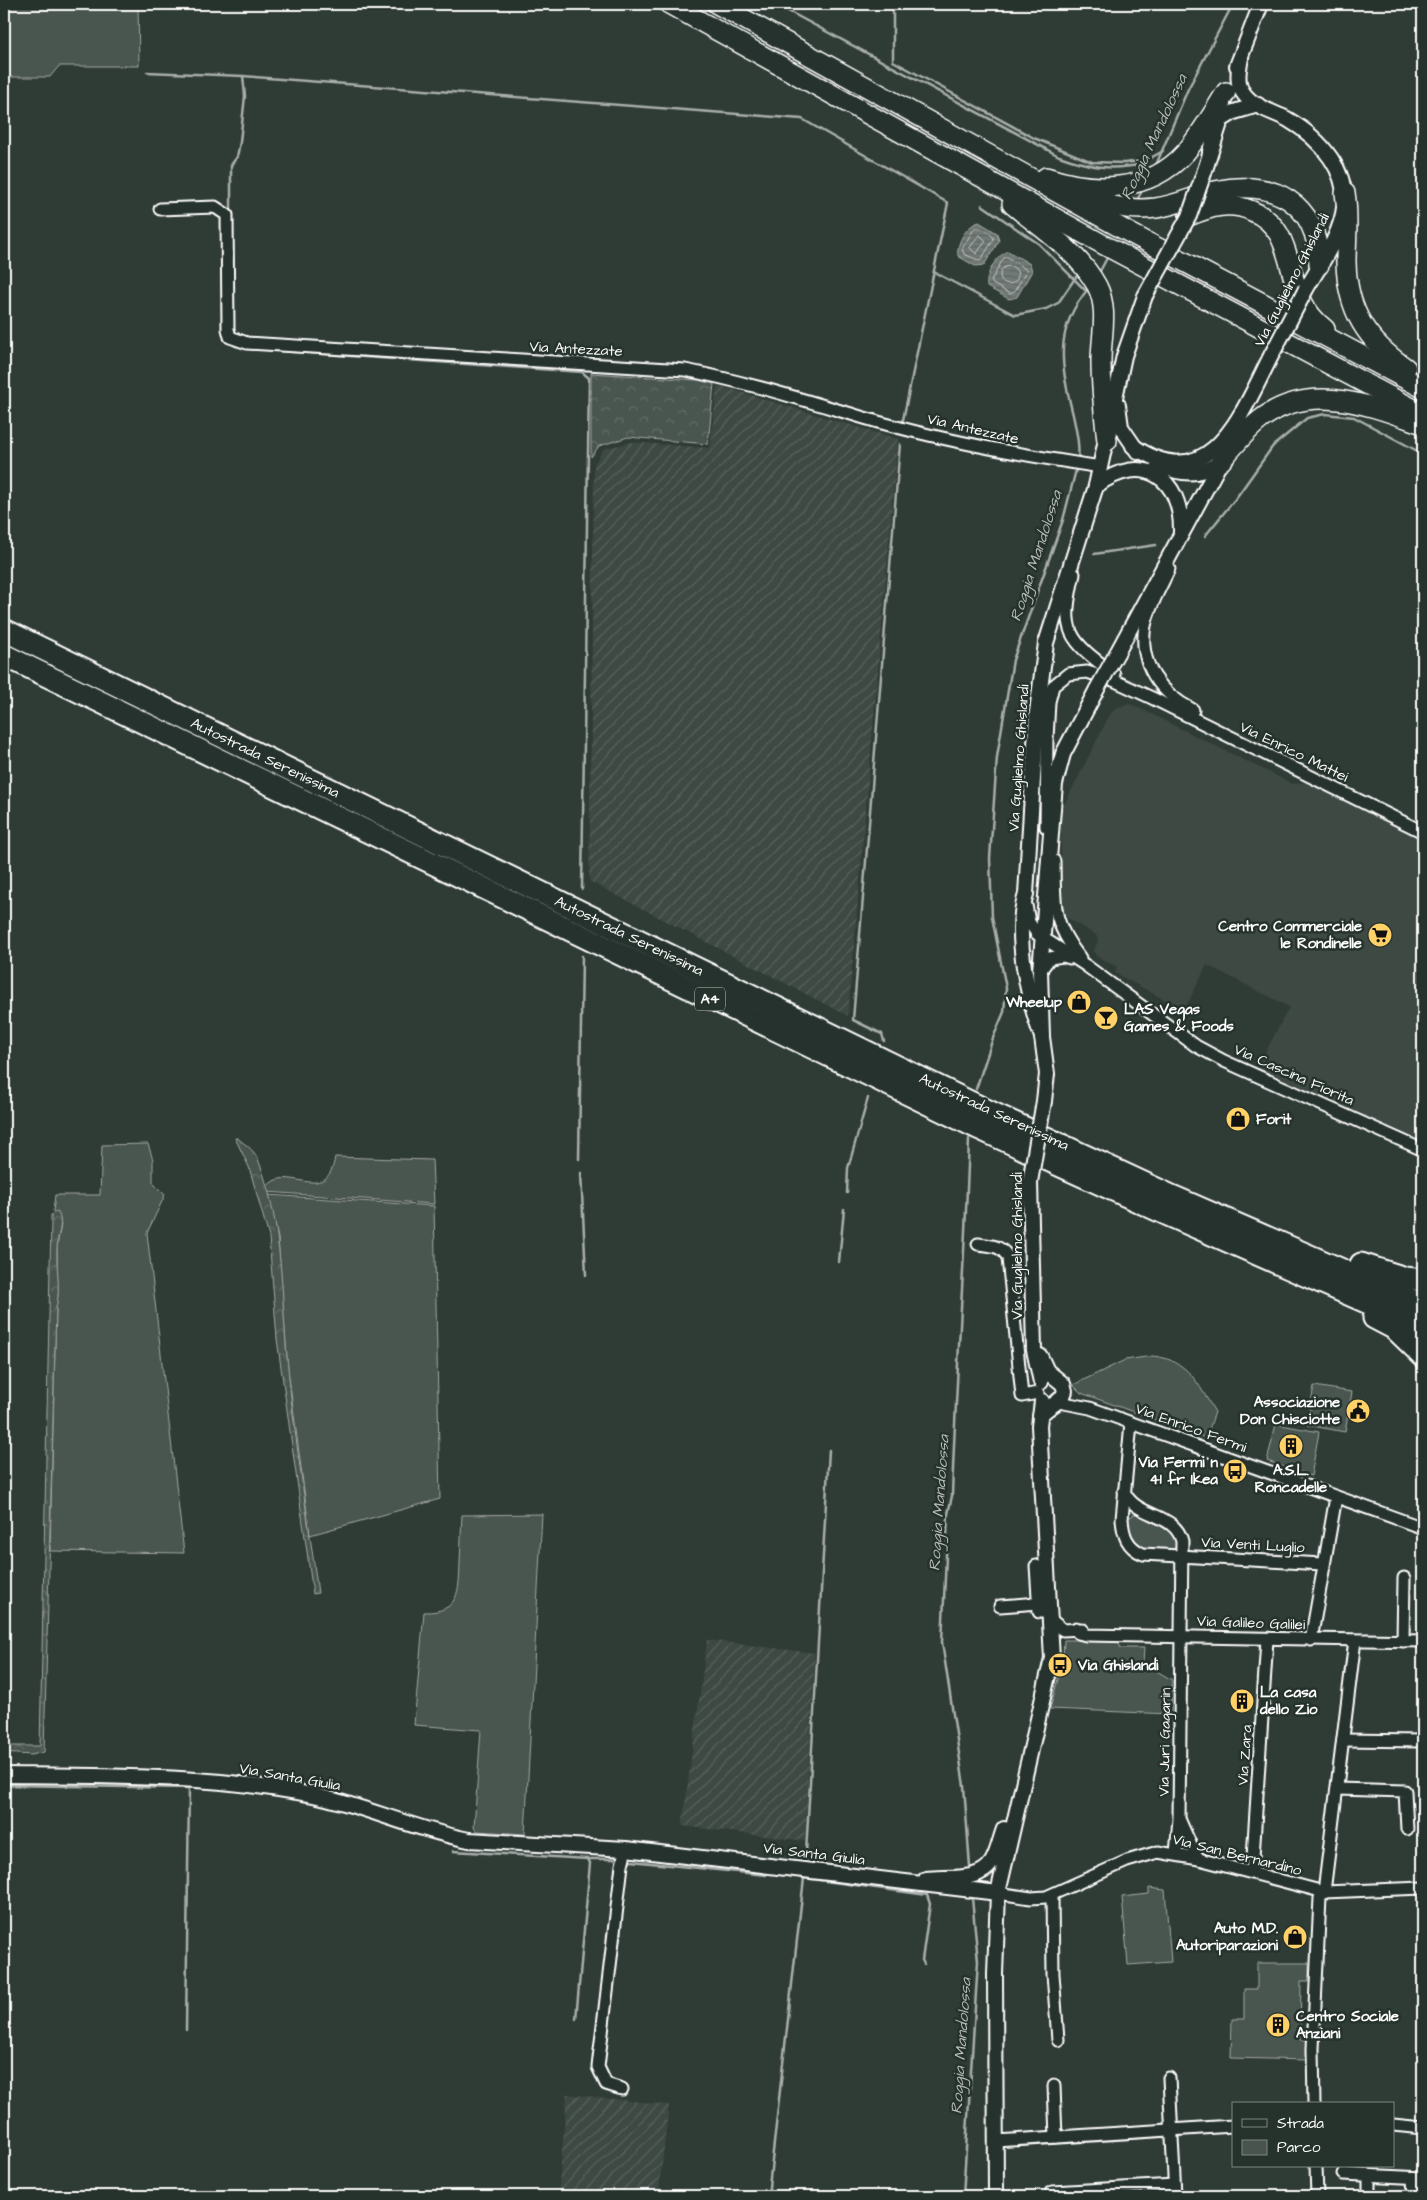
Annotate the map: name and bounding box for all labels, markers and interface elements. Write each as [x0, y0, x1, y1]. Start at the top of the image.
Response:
water label: Roggia Mandolossa [1115, 70, 1194, 204]
street label: Via Guglielmo Ghislandi [1249, 209, 1336, 351]
street label: Via Antezzate [529, 336, 623, 362]
street label: Via Antezzate [925, 408, 1021, 450]
water label: Roggia Mandolossa [1004, 487, 1069, 624]
street label: Via Guglielmo Ghislandi [1003, 683, 1036, 832]
street label: Autostrada Serenissima [187, 713, 343, 803]
street label: Via Enrico Mattei [1236, 717, 1353, 788]
street label: Autostrada Serenissima [551, 891, 707, 981]
place label: Centro Commerciale le Rondinelle [1218, 916, 1362, 954]
supermarket icon: Centro Commerciale le Rondinelle [1367, 922, 1393, 948]
road number: A4 [695, 988, 725, 1011]
shop icon: Wheelup [1066, 989, 1092, 1015]
place label: Wheelup [1005, 992, 1063, 1013]
place label: LAS Vegas Games & Foods [1124, 999, 1234, 1037]
bar icon: LAS Vegas Games & Foods [1093, 1005, 1119, 1031]
street label: Via Cascina Fiorita [1231, 1039, 1358, 1111]
street label: Autostrada Serenissima [916, 1068, 1073, 1156]
shop icon: Forit [1225, 1106, 1251, 1132]
place label: Forit [1256, 1109, 1292, 1130]
street label: Via Guglielmo Ghislandi [1007, 1172, 1029, 1320]
place label: Associazione Don Chisciotte [1240, 1392, 1340, 1430]
street label: Via Enrico Fermi [1132, 1398, 1250, 1458]
public building icon: Associazione Don Chisciotte [1345, 1398, 1371, 1424]
water label: Roggia Mandolossa [923, 1433, 956, 1572]
building icon: A.S.L. Roncadelle [1278, 1433, 1304, 1459]
place label: Via Fermi n 41 fr Ikea [1137, 1452, 1218, 1490]
bus stop icon: Via Fermi n 41 fr Ikea [1222, 1458, 1248, 1484]
place label: A.S.L. Roncadelle [1255, 1460, 1327, 1498]
street label: Via Venti Luglio [1201, 1532, 1306, 1559]
street label: Via Galileo Galilei [1197, 1611, 1306, 1635]
bus stop icon: Via Ghislandi [1047, 1652, 1073, 1678]
place label: Via Ghislandi [1077, 1655, 1159, 1676]
place label: La casa dello Zio [1259, 1682, 1318, 1720]
street label: Via Juri Gagarin [1154, 1687, 1177, 1797]
building icon: La casa dello Zio [1229, 1688, 1255, 1714]
street label: Via Zara [1232, 1724, 1258, 1786]
street label: Via Santa Giulia [238, 1758, 343, 1796]
street label: Via San Bernardino [1170, 1829, 1304, 1881]
street label: Via Santa Giulia [762, 1837, 866, 1871]
place label: Auto M.D. Autoriparazioni [1176, 1918, 1279, 1956]
shop icon: Auto M.D. Autoriparazioni [1282, 1924, 1308, 1950]
water label: Roggia Mandolossa [945, 1976, 978, 2115]
place label: Centro Sociale Anziani [1296, 2006, 1399, 2044]
building icon: Centro Sociale Anziani [1265, 2012, 1291, 2038]
legend [1232, 2102, 1394, 2168]
text: Strada [1277, 2113, 1324, 2134]
text: Parco [1277, 2137, 1321, 2158]

